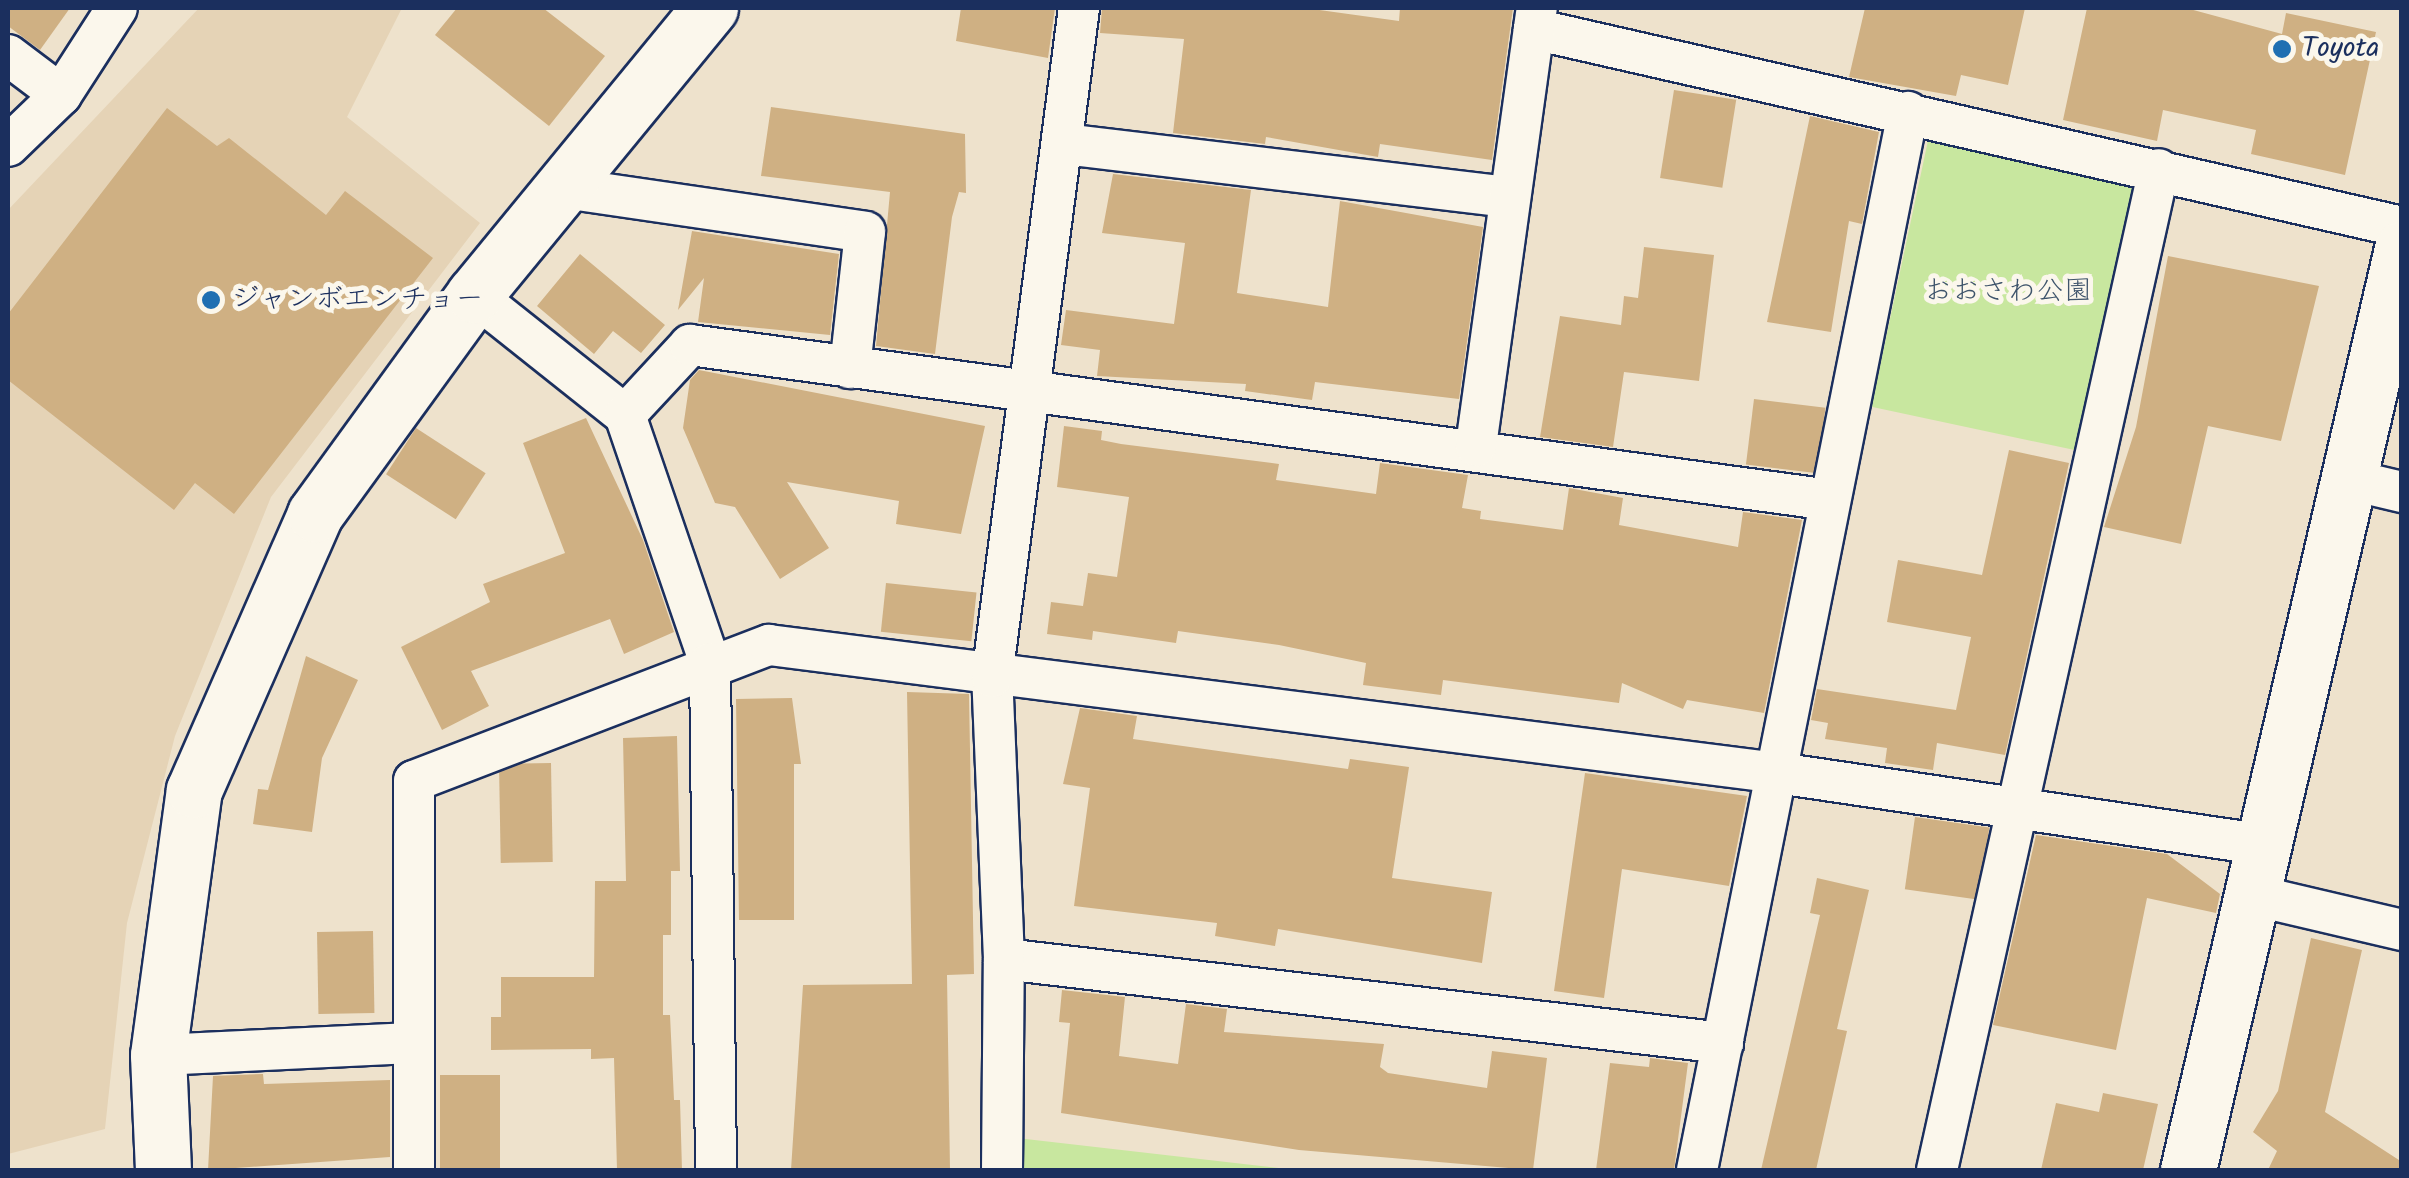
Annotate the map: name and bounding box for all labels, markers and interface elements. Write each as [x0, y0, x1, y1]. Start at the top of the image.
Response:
place label: Toyota [2302, 32, 2379, 66]
marker: Toyota [2271, 38, 2293, 60]
park label: おおさわ公園 [1924, 275, 2092, 309]
place label: ジャンボエンチョー [231, 283, 483, 317]
marker: ジャンボエンチョー [200, 289, 222, 311]

